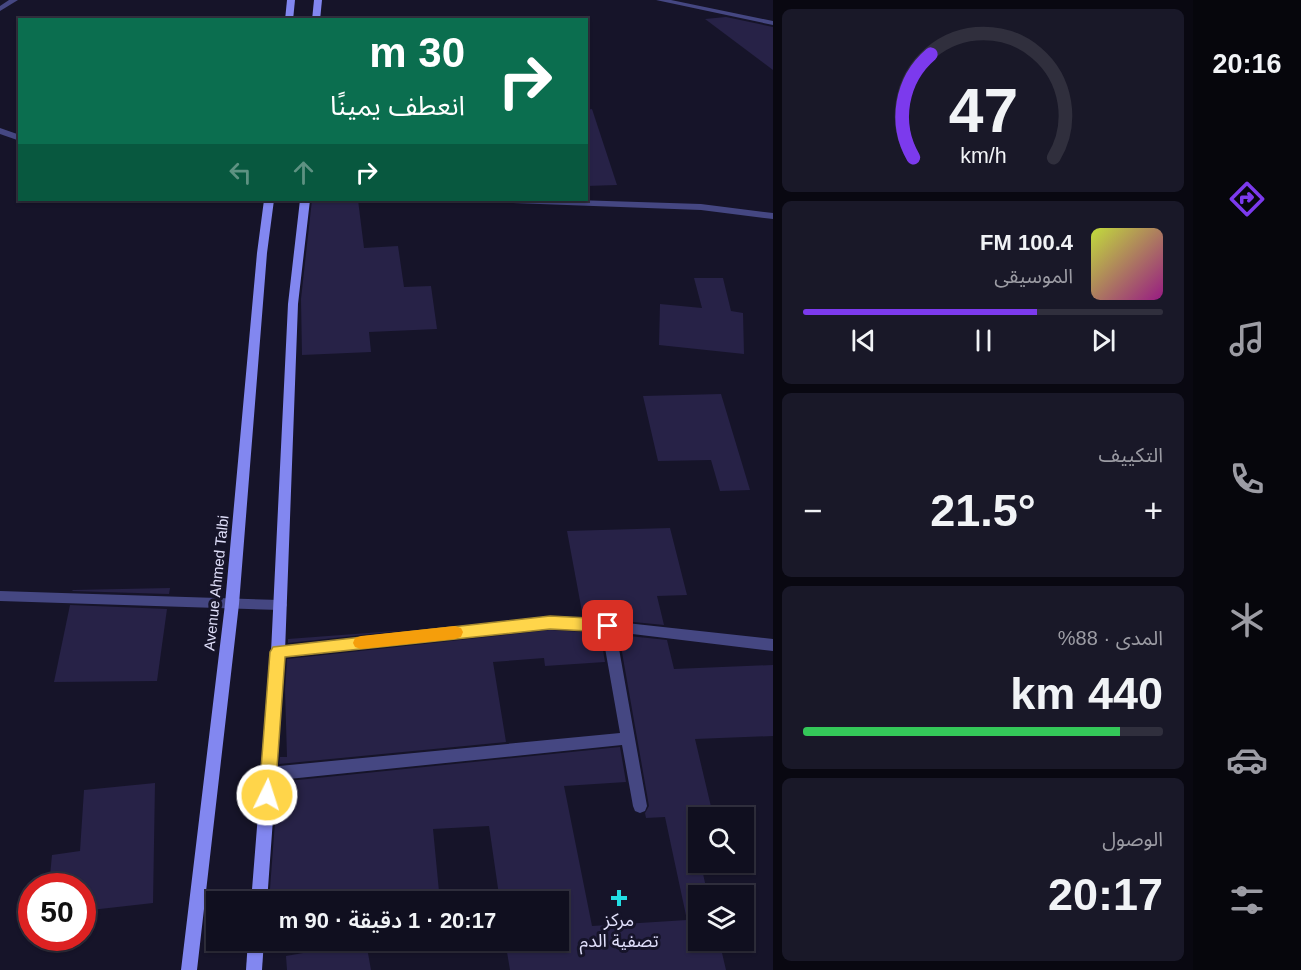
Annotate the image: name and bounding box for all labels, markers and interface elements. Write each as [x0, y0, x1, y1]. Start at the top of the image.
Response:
text: 30 m [369, 29, 465, 76]
icon: right [486, 42, 564, 120]
text: 20:16 [1212, 49, 1282, 79]
text: 47 [948, 76, 1018, 145]
text: انعطف يمينًا [330, 91, 465, 121]
text: km/h [960, 144, 1006, 168]
icon: left [224, 156, 257, 189]
icon: ahead [287, 156, 320, 189]
icon: right [350, 156, 383, 189]
icon: directions [1226, 178, 1268, 220]
text: 100.4 FM [980, 230, 1073, 255]
text: الموسيقى [994, 265, 1073, 287]
icon: music [1226, 318, 1268, 360]
icon: previous [847, 324, 880, 357]
icon: pause [967, 324, 1000, 357]
icon: next [1087, 324, 1120, 357]
text: التكييف [1099, 444, 1163, 466]
icon: phone [1226, 458, 1268, 500]
text: 21.5° [930, 485, 1036, 536]
text: − [803, 492, 822, 529]
text: + [1144, 492, 1163, 529]
street label: Avenue Ahmed Talbi [200, 514, 232, 652]
icon: climate [1226, 599, 1268, 641]
pin [582, 600, 633, 651]
icon: arrive [591, 609, 624, 642]
text: المدى · 88% [1058, 627, 1163, 649]
text: 440 km [1010, 668, 1163, 719]
icon: car [1226, 739, 1268, 781]
position arrow [235, 763, 299, 827]
map controls [688, 807, 754, 951]
button: search [688, 807, 754, 873]
text: الوصول [1102, 828, 1163, 850]
text: 20:17 [1048, 869, 1163, 920]
speed limit sign: 50 [18, 873, 96, 951]
icon: filters [1226, 879, 1268, 921]
button: layers [688, 885, 754, 951]
marker: مركز تصفية الدم [610, 889, 628, 907]
text: 20:17 · 1 دقيقة · 90 m [279, 908, 496, 933]
place label: مركز تصفية الدم [579, 910, 659, 955]

